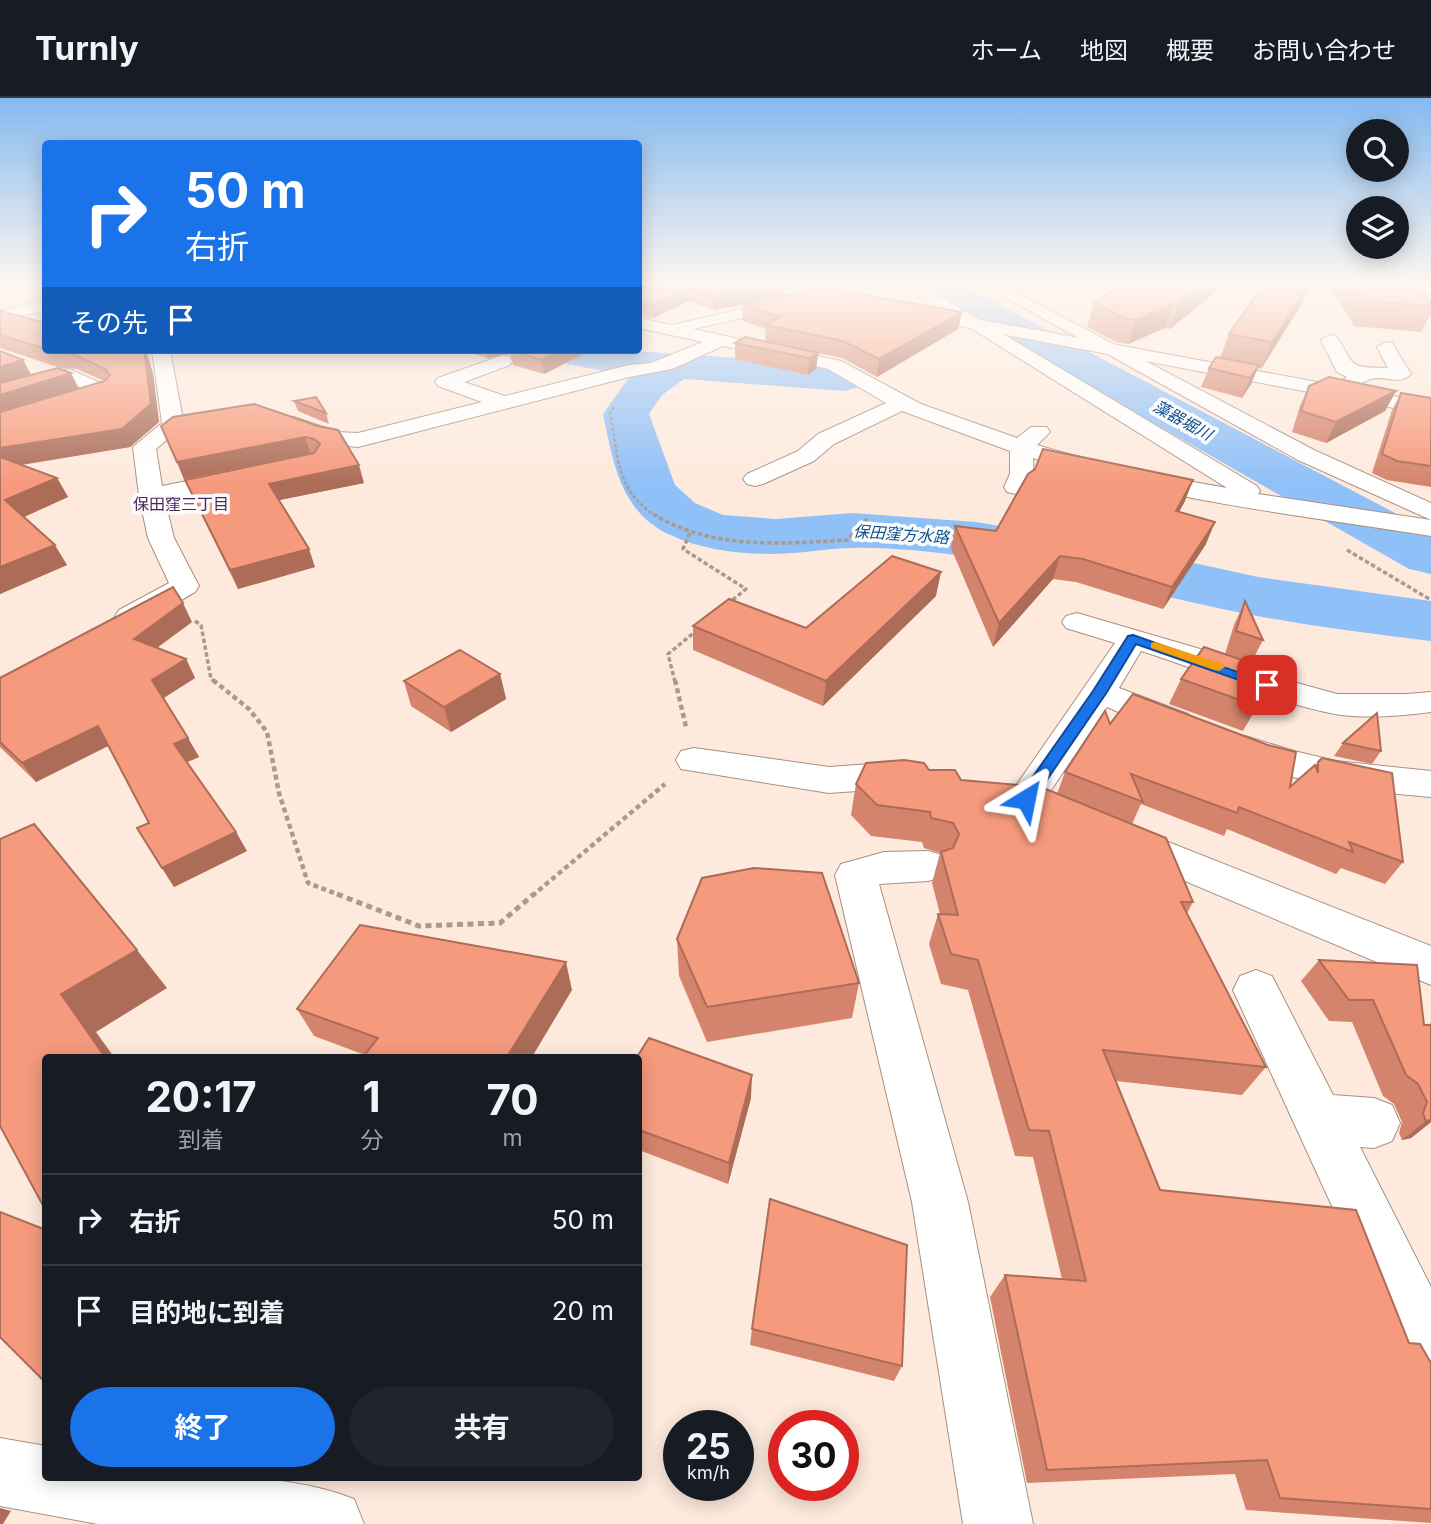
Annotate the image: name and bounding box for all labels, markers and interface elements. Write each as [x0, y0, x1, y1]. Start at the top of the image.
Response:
text: Turnly [35, 28, 139, 68]
text: ホーム [971, 36, 1042, 65]
text: 地図 [1080, 36, 1128, 65]
text: 概要 [1166, 36, 1214, 65]
text: お問い合わせ [1252, 36, 1396, 65]
map controls [1346, 119, 1409, 259]
button: search [1346, 119, 1409, 182]
text: 50 m [185, 161, 306, 220]
icon: right [70, 168, 161, 259]
button: layers [1346, 196, 1409, 259]
text: 右折 [185, 227, 249, 266]
icon: arrive [162, 301, 200, 339]
text: その先 [70, 307, 148, 338]
water label: 藻器堀川 [1150, 396, 1218, 445]
district label: 保田窪三丁目 [133, 494, 229, 514]
water label: 保田窪方水路 [852, 521, 952, 547]
pin [1237, 655, 1297, 715]
icon: arrive [1248, 666, 1286, 704]
position arrow [989, 762, 1063, 836]
text: 20:17 [145, 1071, 257, 1122]
text: 1 [363, 1071, 381, 1122]
text: 70 [487, 1074, 539, 1125]
text: m [502, 1124, 523, 1152]
text: 到着 [178, 1126, 224, 1154]
text: 分 [360, 1126, 383, 1154]
icon: right [70, 1201, 108, 1239]
text: 50 m [552, 1204, 614, 1235]
text: 右折 [129, 1206, 181, 1237]
icon: arrive [70, 1292, 108, 1330]
text: 20 m [552, 1295, 614, 1326]
text: 目的地に到着 [129, 1297, 285, 1328]
button: 終了 [70, 1387, 335, 1467]
button: 共有 [349, 1387, 614, 1467]
speed limit sign: 30 [768, 1410, 859, 1501]
text: 25 [686, 1425, 731, 1467]
text: km/h [687, 1462, 730, 1483]

